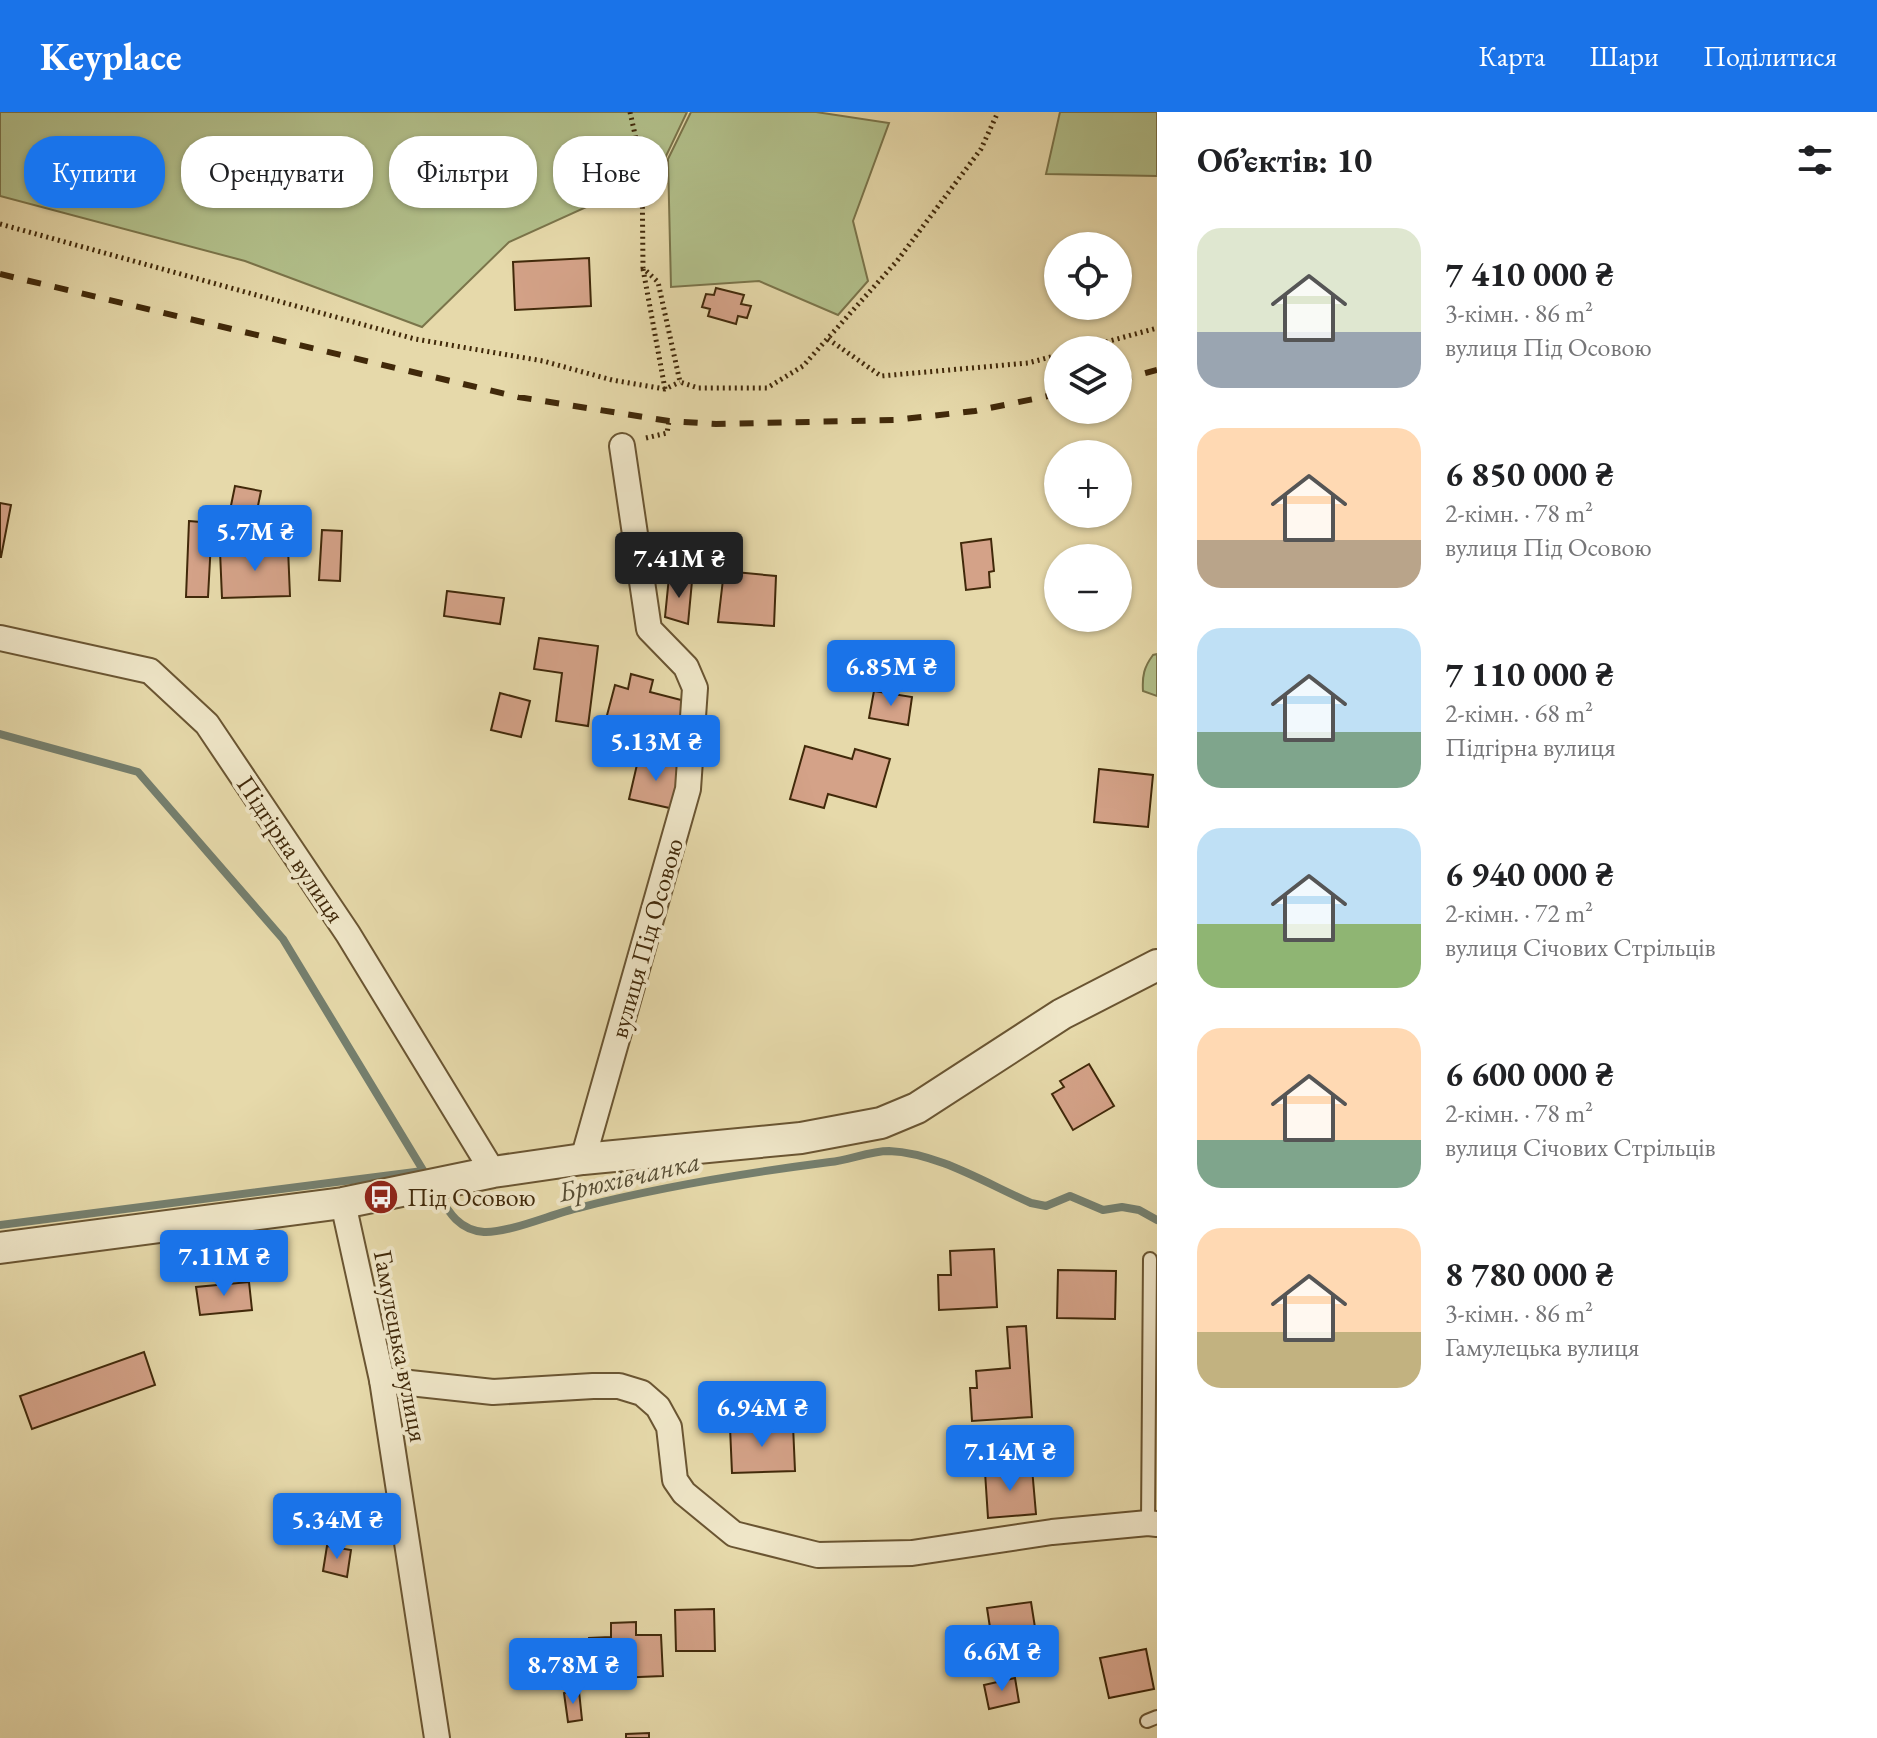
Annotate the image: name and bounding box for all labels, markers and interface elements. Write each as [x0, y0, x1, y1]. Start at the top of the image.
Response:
text: Keyplace [40, 32, 182, 81]
text: Карта [1479, 38, 1545, 74]
text: Шари [1589, 38, 1659, 74]
text: Поділитися [1703, 38, 1837, 74]
chip: Купити [24, 136, 165, 208]
chip: Орендувати [181, 136, 373, 208]
chip: Фільтри [389, 136, 537, 208]
chip: Нове [553, 136, 668, 208]
text: Об’єктів: 10 [1197, 138, 1372, 182]
icon: filters [1793, 138, 1837, 182]
map controls [1044, 232, 1132, 632]
button: locate [1044, 232, 1132, 320]
text: 7 410 000 ₴ [1445, 252, 1614, 296]
icon: home [1261, 260, 1357, 356]
text: 3-кімн. · 86 m² [1445, 296, 1593, 330]
text: вулиця Під Осовою [1445, 330, 1652, 364]
button: layers [1044, 336, 1132, 424]
button: + [1044, 440, 1132, 528]
text: 6 850 000 ₴ [1445, 452, 1614, 496]
icon: home [1261, 460, 1357, 556]
text: 2-кімн. · 78 m² [1445, 496, 1593, 530]
pin: 5.7M ₴ [190, 505, 320, 573]
text: 5.7M ₴ [216, 514, 294, 548]
text: вулиця Під Осовою [1445, 530, 1652, 564]
pin: 7.41M ₴ [605, 532, 753, 600]
text: 7.41M ₴ [633, 541, 725, 575]
button: − [1044, 544, 1132, 632]
pin: 6.85M ₴ [817, 640, 965, 708]
text: 6.85M ₴ [845, 649, 937, 683]
text: 7 110 000 ₴ [1445, 652, 1614, 696]
icon: home [1261, 660, 1357, 756]
text: 2-кімн. · 68 m² [1445, 696, 1593, 730]
pin: 5.13M ₴ [582, 715, 730, 783]
text: 5.13M ₴ [610, 724, 702, 758]
text: Підгірна вулиця [1445, 730, 1616, 764]
street label: Підгірна вулиця [229, 769, 353, 929]
street label: вулиця Під Осовою [601, 834, 691, 1042]
text: 6 940 000 ₴ [1445, 852, 1614, 896]
icon: home [1261, 860, 1357, 956]
text: 2-кімн. · 72 m² [1445, 896, 1593, 930]
text: вулиця Січових Стрільців [1445, 930, 1716, 964]
text: 6 600 000 ₴ [1445, 1052, 1614, 1096]
icon: home [1261, 1060, 1357, 1156]
text: 2-кімн. · 78 m² [1445, 1096, 1593, 1130]
text: вулиця Січових Стрільців [1445, 1130, 1716, 1164]
water label: Брюхівчанка [554, 1142, 703, 1210]
bus stop icon: Під Осовою [362, 1178, 400, 1216]
place label: Під Осовою [407, 1180, 536, 1214]
pin: 7.11M ₴ [150, 1230, 298, 1298]
text: 7.11M ₴ [178, 1239, 270, 1273]
street label: Гамулецька вулиця [366, 1247, 436, 1445]
text: 8 780 000 ₴ [1445, 1252, 1614, 1296]
icon: home [1261, 1260, 1357, 1356]
text: 3-кімн. · 86 m² [1445, 1296, 1593, 1330]
text: Гамулецька вулиця [1445, 1330, 1639, 1364]
pin: 6.94M ₴ [688, 1381, 836, 1449]
text: 6.94M ₴ [716, 1390, 808, 1424]
pin: 7.14M ₴ [936, 1425, 1084, 1493]
text: 7.14M ₴ [964, 1434, 1056, 1468]
pin: 5.34M ₴ [263, 1493, 411, 1561]
text: 5.34M ₴ [291, 1502, 383, 1536]
pin: 6.6M ₴ [937, 1625, 1067, 1693]
text: 6.6M ₴ [963, 1634, 1041, 1668]
pin: 8.78M ₴ [499, 1638, 647, 1706]
text: 8.78M ₴ [527, 1647, 619, 1681]

